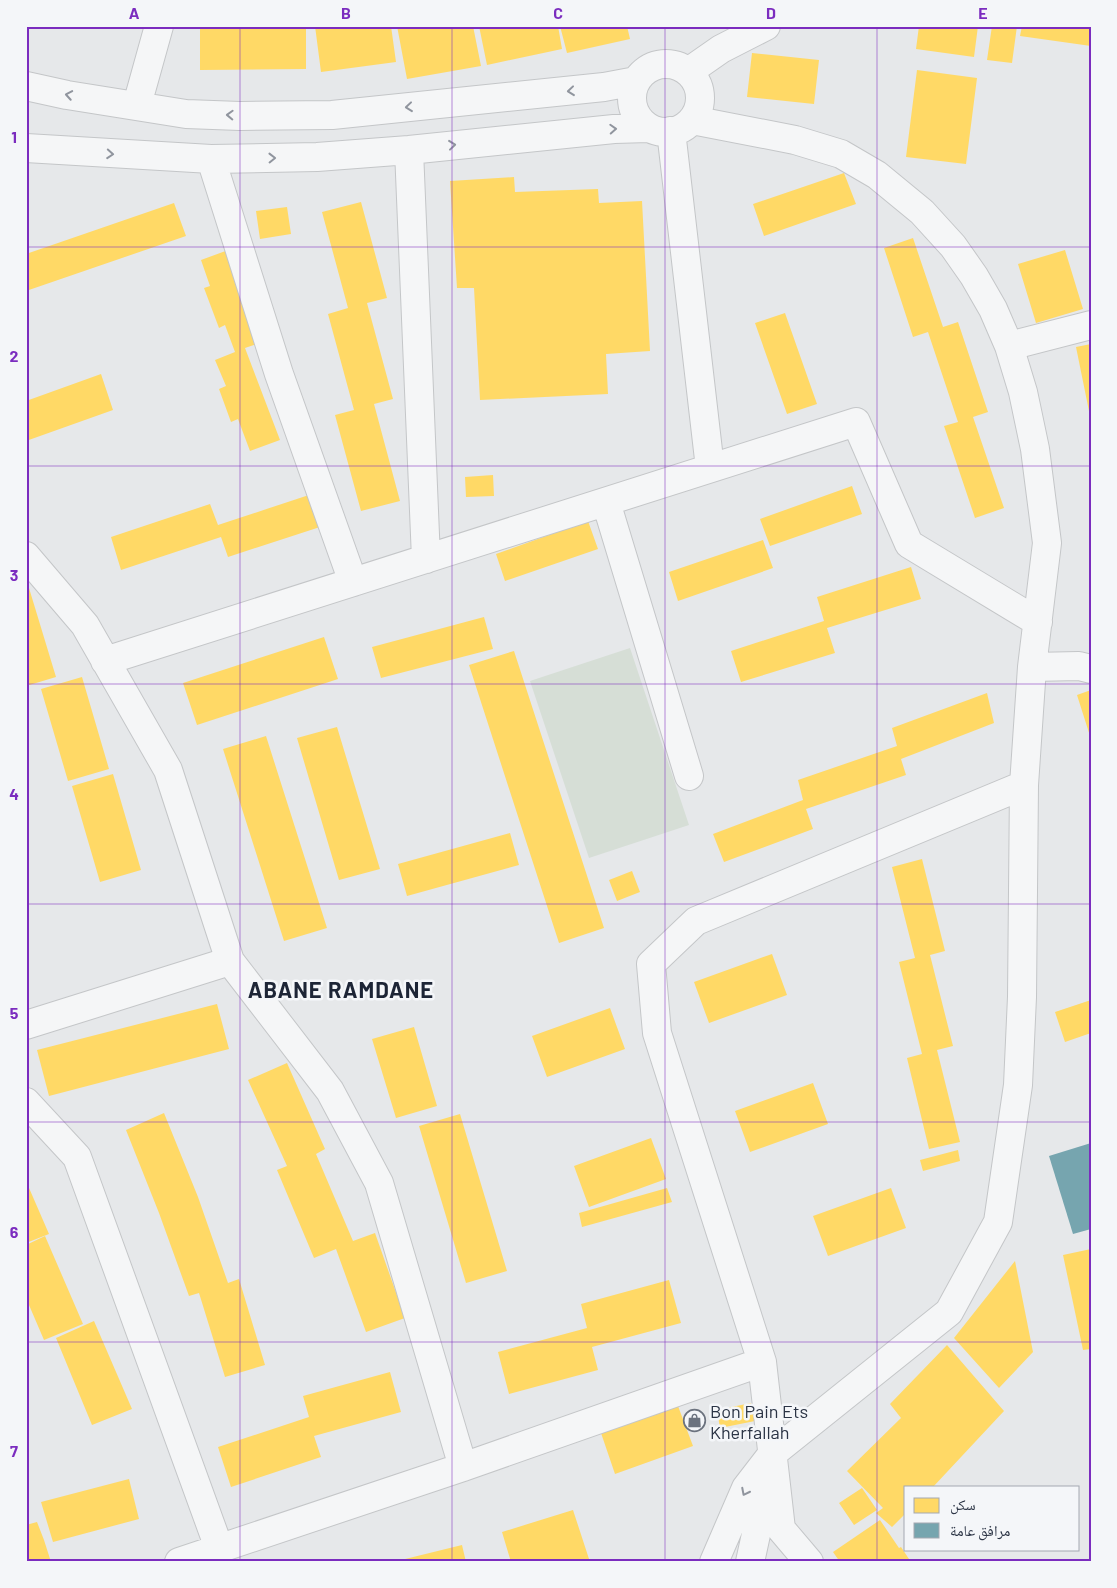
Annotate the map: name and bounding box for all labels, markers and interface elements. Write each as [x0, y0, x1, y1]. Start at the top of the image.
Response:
text: A [129, 3, 140, 22]
text: B [341, 3, 351, 22]
text: C [553, 3, 563, 22]
text: D [766, 3, 776, 22]
text: E [978, 3, 988, 22]
one-way arrow [567, 85, 575, 96]
one-way arrow [64, 90, 73, 100]
one-way arrow [405, 101, 413, 112]
one-way arrow [225, 110, 233, 121]
one-way arrow [610, 124, 618, 135]
text: 1 [11, 127, 17, 146]
one-way arrow [448, 140, 456, 151]
one-way arrow [106, 148, 114, 159]
one-way arrow [268, 153, 276, 163]
text: 2 [10, 346, 19, 365]
text: 3 [10, 565, 18, 584]
text: 4 [9, 784, 19, 803]
district label: ABANE RAMDANE [248, 976, 434, 1002]
text: 5 [10, 1003, 19, 1022]
text: 6 [10, 1222, 19, 1241]
place label: Bon Pain Ets Kherfallah [710, 1400, 808, 1443]
shop icon: Bon Pain Ets Kherfallah [682, 1409, 706, 1433]
text: 7 [10, 1441, 18, 1460]
legend [904, 1486, 1080, 1550]
one-way arrow [741, 1487, 751, 1496]
text: سكن [950, 1495, 976, 1515]
text: مرافق عامة [950, 1521, 1011, 1541]

